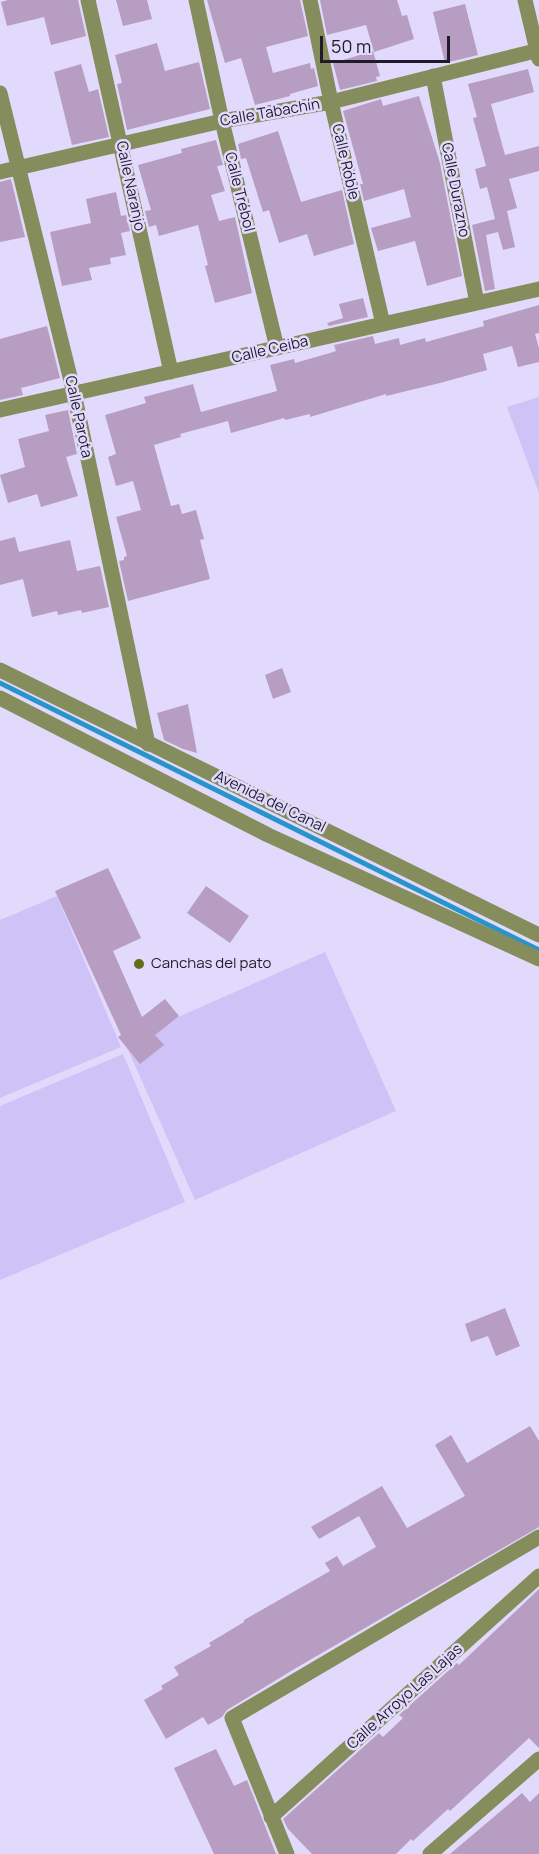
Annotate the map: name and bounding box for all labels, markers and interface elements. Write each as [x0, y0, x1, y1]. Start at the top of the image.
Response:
scale bar [323, 24, 454, 62]
text: 50 m [331, 34, 371, 58]
street label: Calle Tabachín [219, 95, 321, 131]
street label: Calle Róble [328, 122, 362, 202]
street label: Calle Naranjo [112, 139, 148, 233]
street label: Calle Durazno [437, 141, 473, 239]
street label: Calle Trébol [220, 150, 258, 234]
street label: Calle Ceiba [230, 332, 310, 368]
street label: Calle Parota [61, 374, 95, 460]
street label: Avenida del Canal [212, 767, 328, 837]
place label: Canchas del pato [151, 955, 271, 973]
marker: Canchas del pato [132, 957, 146, 971]
street label: Calle Arroyo Las Lajas [344, 1641, 466, 1753]

